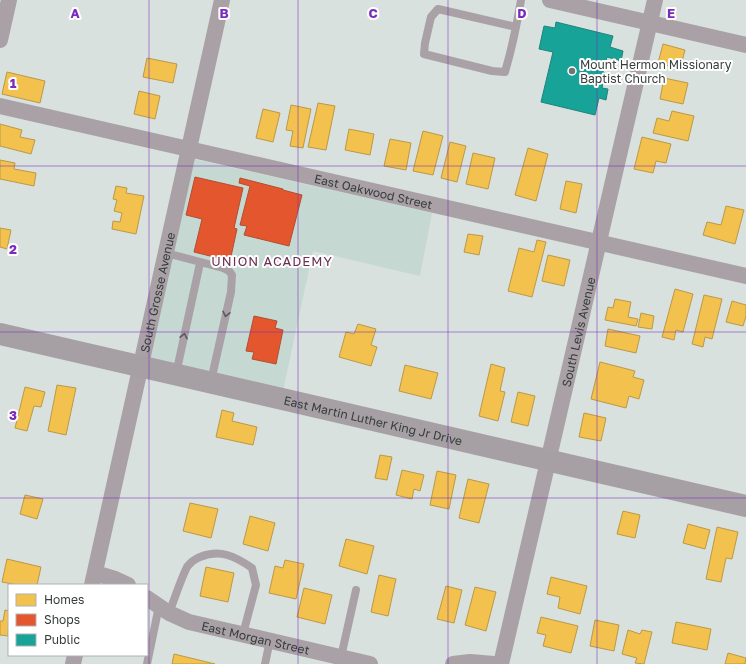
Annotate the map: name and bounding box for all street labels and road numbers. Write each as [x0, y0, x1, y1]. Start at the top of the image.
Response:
street label: East Oakwood Street [313, 170, 434, 212]
street label: South Grosse Avenue [136, 231, 178, 354]
street label: South Levis Avenue [558, 275, 598, 388]
street label: East Martin Luther King Jr Drive [282, 392, 464, 448]
street label: East Morgan Street [200, 618, 311, 657]

